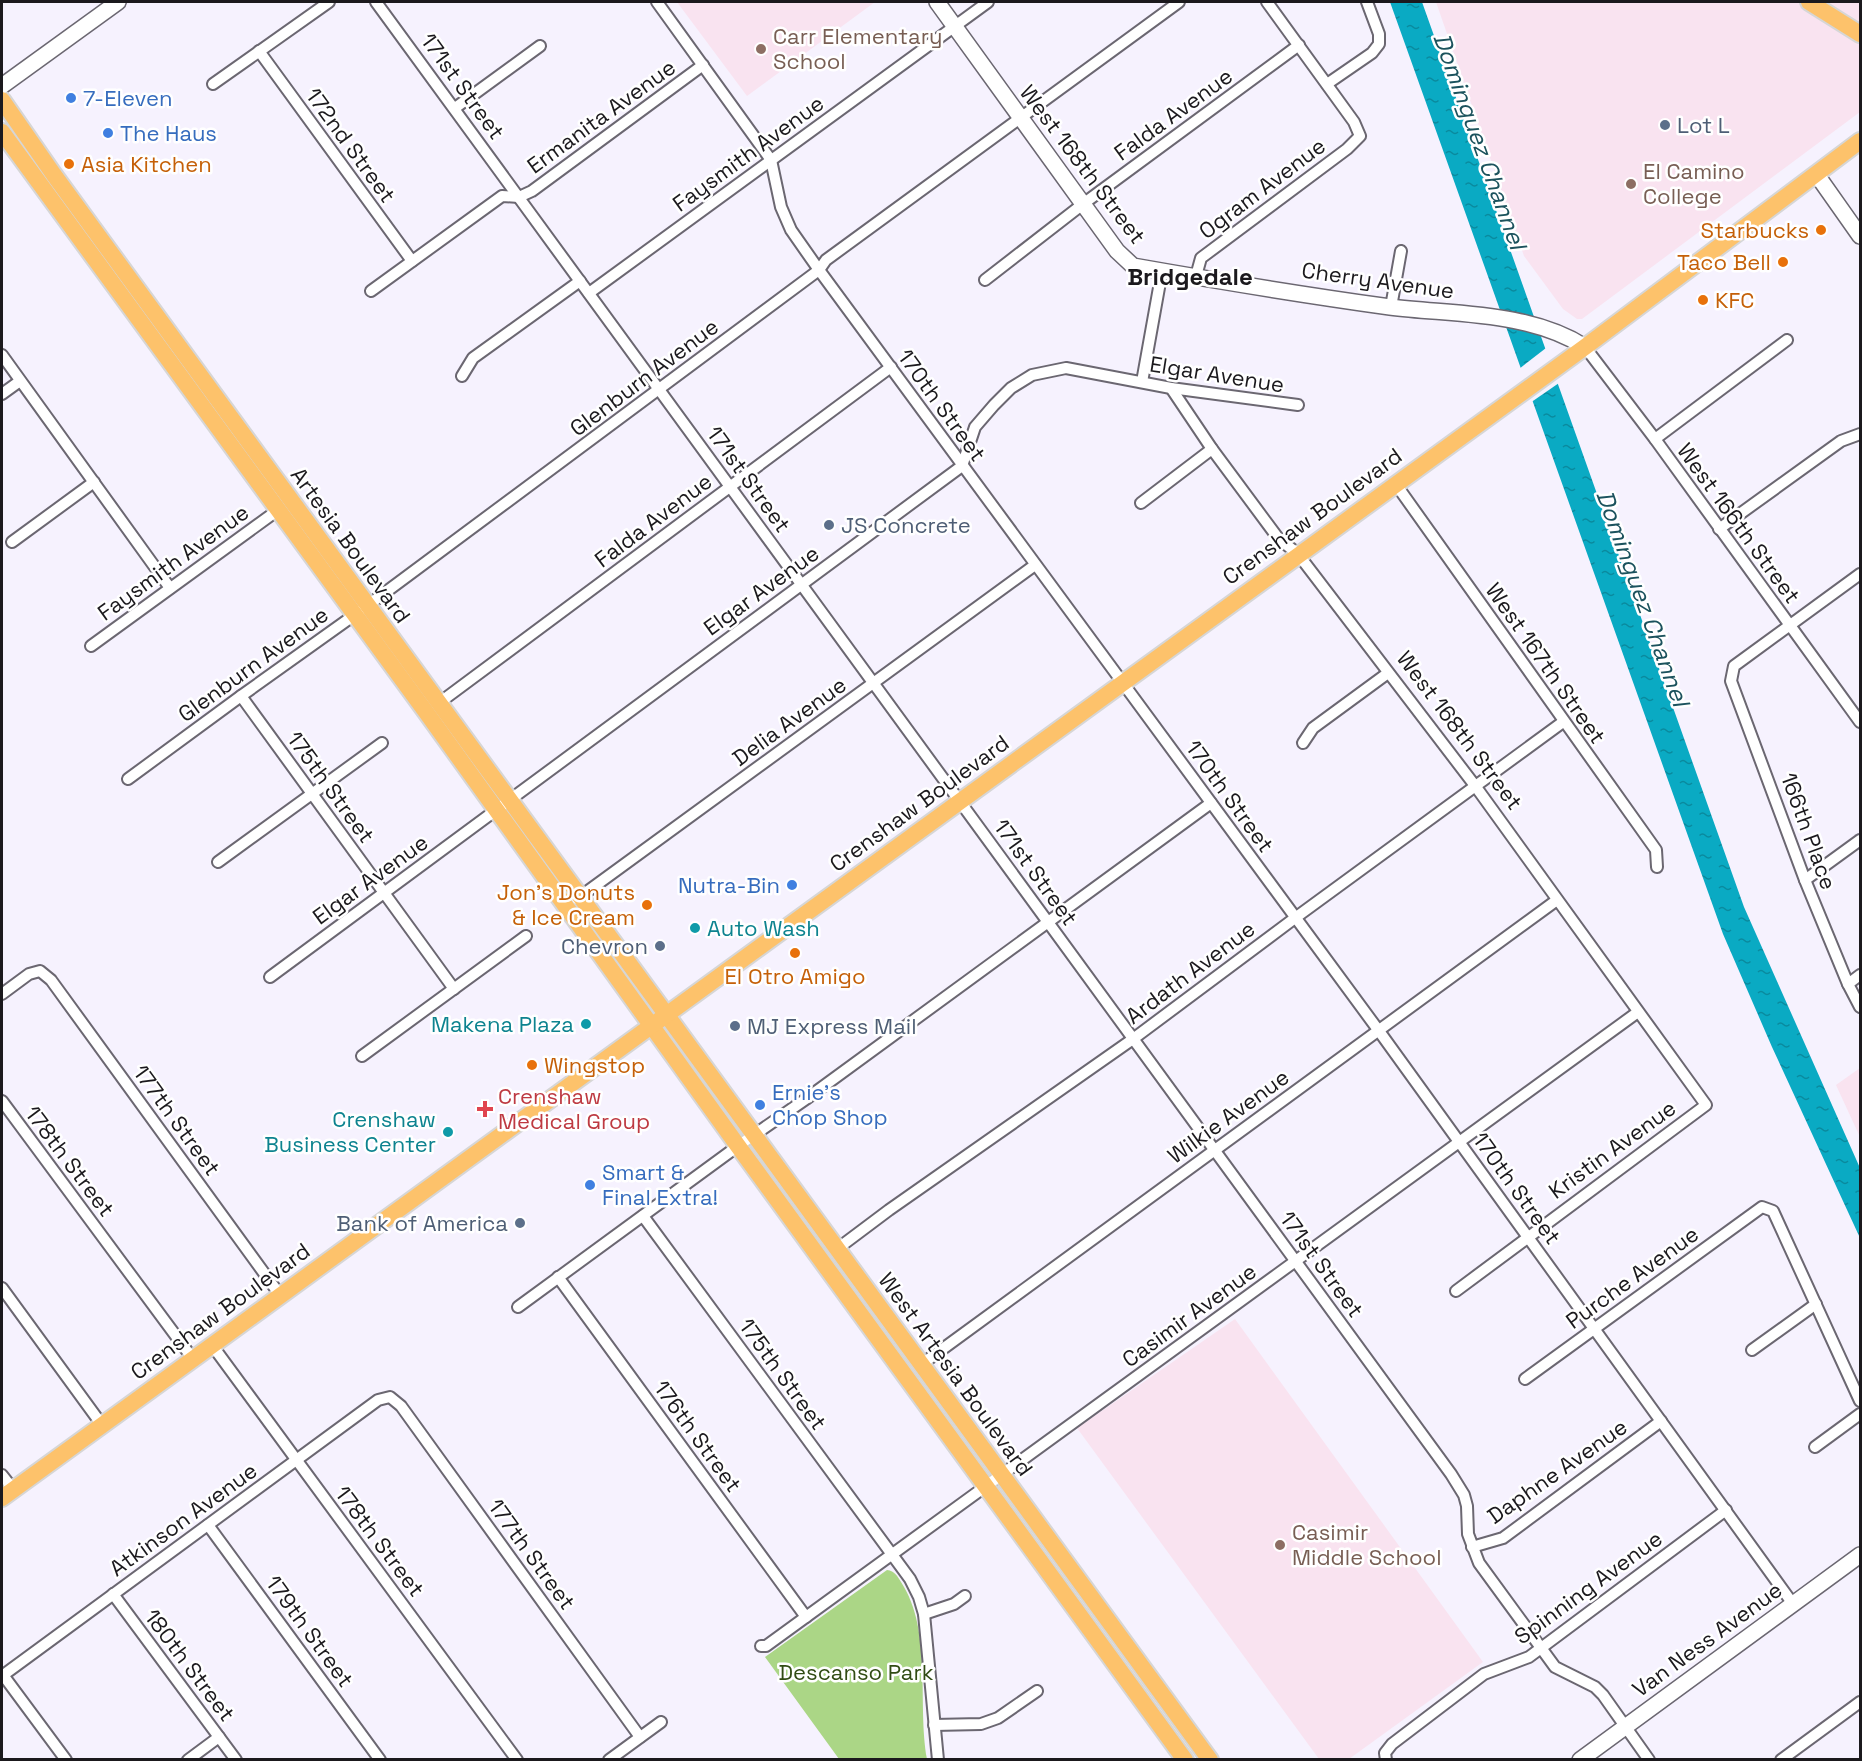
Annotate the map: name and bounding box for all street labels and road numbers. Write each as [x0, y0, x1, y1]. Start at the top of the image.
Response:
street label: 171st Street [415, 27, 511, 145]
street label: Ermanita Avenue [521, 53, 681, 179]
street label: Falda Avenue [1108, 62, 1238, 166]
street label: West 168th Street [1014, 79, 1152, 249]
street label: 172nd Street [300, 82, 402, 208]
street label: Faysmith Avenue [667, 89, 829, 217]
street label: Ogram Avenue [1193, 131, 1331, 245]
street label: Cherry Avenue [1300, 255, 1456, 305]
street label: Glenburn Avenue [564, 312, 724, 442]
street label: 170th Street [892, 343, 992, 467]
street label: Elgar Avenue [1148, 350, 1286, 398]
street label: 171st Street [701, 420, 797, 538]
street label: West 166th Street [1671, 437, 1807, 609]
street label: Crenshaw Boulevard [1217, 441, 1407, 591]
street label: Artesia Boulevard [285, 462, 417, 628]
street label: Falda Avenue [589, 467, 717, 573]
street label: Faysmith Avenue [92, 498, 254, 626]
street label: Elgar Avenue [698, 539, 824, 641]
street label: West 167th Street [1480, 577, 1612, 749]
street label: Glenburn Avenue [172, 600, 334, 728]
street label: West 168th Street [1391, 645, 1529, 815]
street label: Delia Avenue [727, 670, 851, 772]
street label: 175th Street [281, 726, 381, 848]
street label: Crenshaw Boulevard [824, 728, 1014, 878]
street label: 170th Street [1180, 734, 1280, 858]
street label: 166th Place [1775, 769, 1843, 893]
street label: 171st Street [988, 813, 1084, 931]
street label: Elgar Avenue [307, 828, 433, 930]
street label: Ardath Avenue [1120, 914, 1260, 1030]
street label: 177th Street [127, 1059, 227, 1181]
street label: Wilkie Avenue [1162, 1063, 1294, 1169]
street label: Kristin Avenue [1543, 1093, 1681, 1205]
street label: 178th Street [19, 1100, 121, 1222]
street label: 170th Street [1467, 1126, 1567, 1250]
street label: 171st Street [1274, 1205, 1370, 1323]
street label: Purche Avenue [1560, 1219, 1704, 1335]
street label: Crenshaw Boulevard [125, 1236, 315, 1386]
street label: Casimir Avenue [1116, 1257, 1262, 1373]
street label: West Artesia Boulevard [873, 1267, 1039, 1481]
street label: 175th Street [733, 1313, 833, 1435]
street label: 176th Street [648, 1375, 748, 1497]
street label: Daphne Avenue [1482, 1412, 1632, 1530]
street label: Atkinson Avenue [104, 1456, 262, 1582]
street label: 178th Street [329, 1480, 431, 1602]
street label: 177th Street [482, 1493, 582, 1615]
street label: Spinning Avenue [1509, 1524, 1667, 1650]
street label: 179th Street [260, 1570, 360, 1692]
street label: Van Ness Avenue [1627, 1575, 1787, 1703]
street label: 180th Street [139, 1603, 241, 1727]

